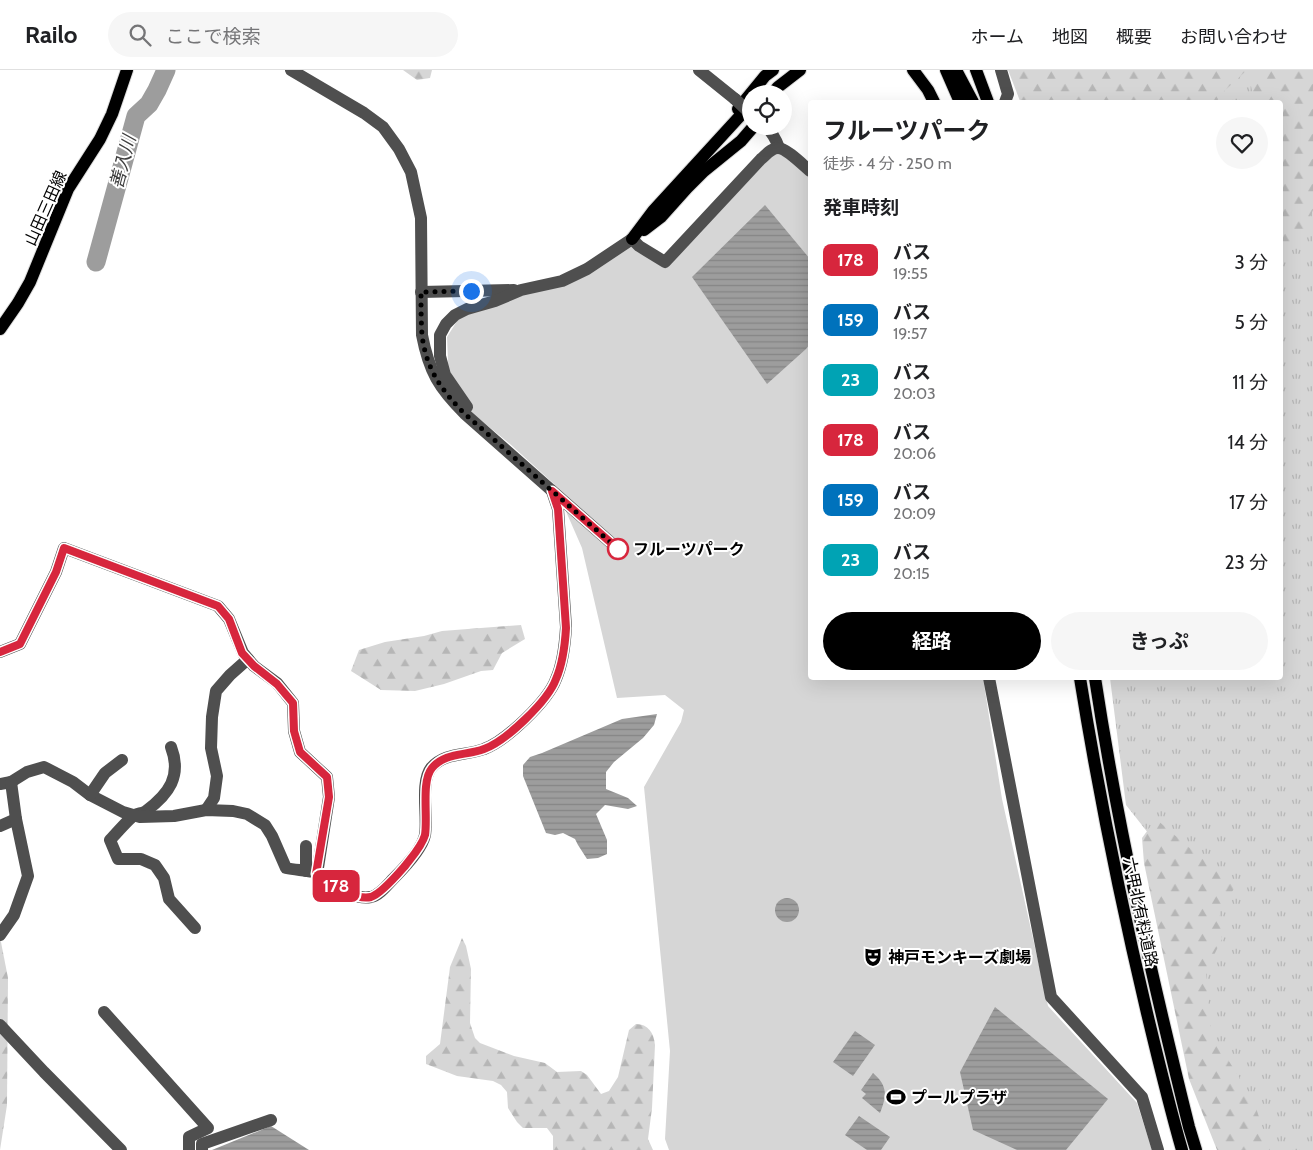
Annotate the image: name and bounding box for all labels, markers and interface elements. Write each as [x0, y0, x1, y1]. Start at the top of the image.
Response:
search box [108, 12, 458, 57]
text: Railo [25, 20, 78, 49]
icon: search [126, 21, 154, 49]
text: ここで検索 [166, 25, 261, 48]
text: ホーム [971, 26, 1024, 48]
text: 地図 [1052, 26, 1088, 48]
text: 概要 [1116, 26, 1152, 48]
text: お問い合わせ [1180, 26, 1288, 48]
map controls [742, 85, 792, 135]
button: locate [742, 85, 792, 135]
text: フルーツパーク [823, 116, 991, 145]
button: heart [1216, 117, 1268, 169]
water label: 善入川 [105, 131, 141, 191]
text: 徒歩 · 4 分 · 250 m [823, 154, 952, 173]
street label: 山田三田線 [21, 168, 70, 249]
text: 発車時刻 [823, 196, 899, 219]
text: バス [893, 241, 931, 264]
text: 178 [837, 249, 864, 271]
text: 3 分 [1234, 251, 1268, 274]
text: 19:55 [893, 264, 928, 283]
your location [459, 279, 484, 304]
text: バス [893, 301, 931, 324]
text: 159 [837, 309, 864, 331]
text: 5 分 [1234, 311, 1268, 334]
text: 19:57 [893, 324, 927, 343]
text: バス [893, 361, 931, 384]
text: 23 [841, 369, 860, 391]
text: 11 分 [1232, 371, 1268, 394]
text: 20:03 [893, 384, 936, 403]
text: バス [893, 421, 931, 444]
text: 178 [837, 429, 864, 451]
text: 14 分 [1228, 431, 1268, 454]
text: 20:06 [893, 444, 936, 463]
text: バス [893, 481, 931, 504]
text: 159 [837, 489, 864, 511]
text: 17 分 [1229, 491, 1268, 514]
text: 20:09 [893, 504, 936, 523]
marker: フルーツパーク [607, 538, 629, 560]
place label: フルーツパーク [633, 540, 745, 559]
text: バス [893, 541, 931, 564]
text: 23 [841, 549, 860, 571]
text: 23 分 [1224, 551, 1268, 574]
text: 20:15 [893, 564, 930, 583]
button: 経路 [823, 612, 1041, 670]
button: きっぷ [1051, 612, 1268, 670]
street label: 六甲北有料道路 [1120, 855, 1161, 969]
line badge: 178 [307, 870, 365, 902]
text: 178 [323, 875, 349, 897]
theatre icon: 神戸モンキーズ劇場 [862, 946, 884, 968]
place label: 神戸モンキーズ劇場 [888, 948, 1031, 967]
sports icon: プールプラザ [885, 1086, 907, 1108]
place label: プールプラザ [911, 1088, 1007, 1107]

